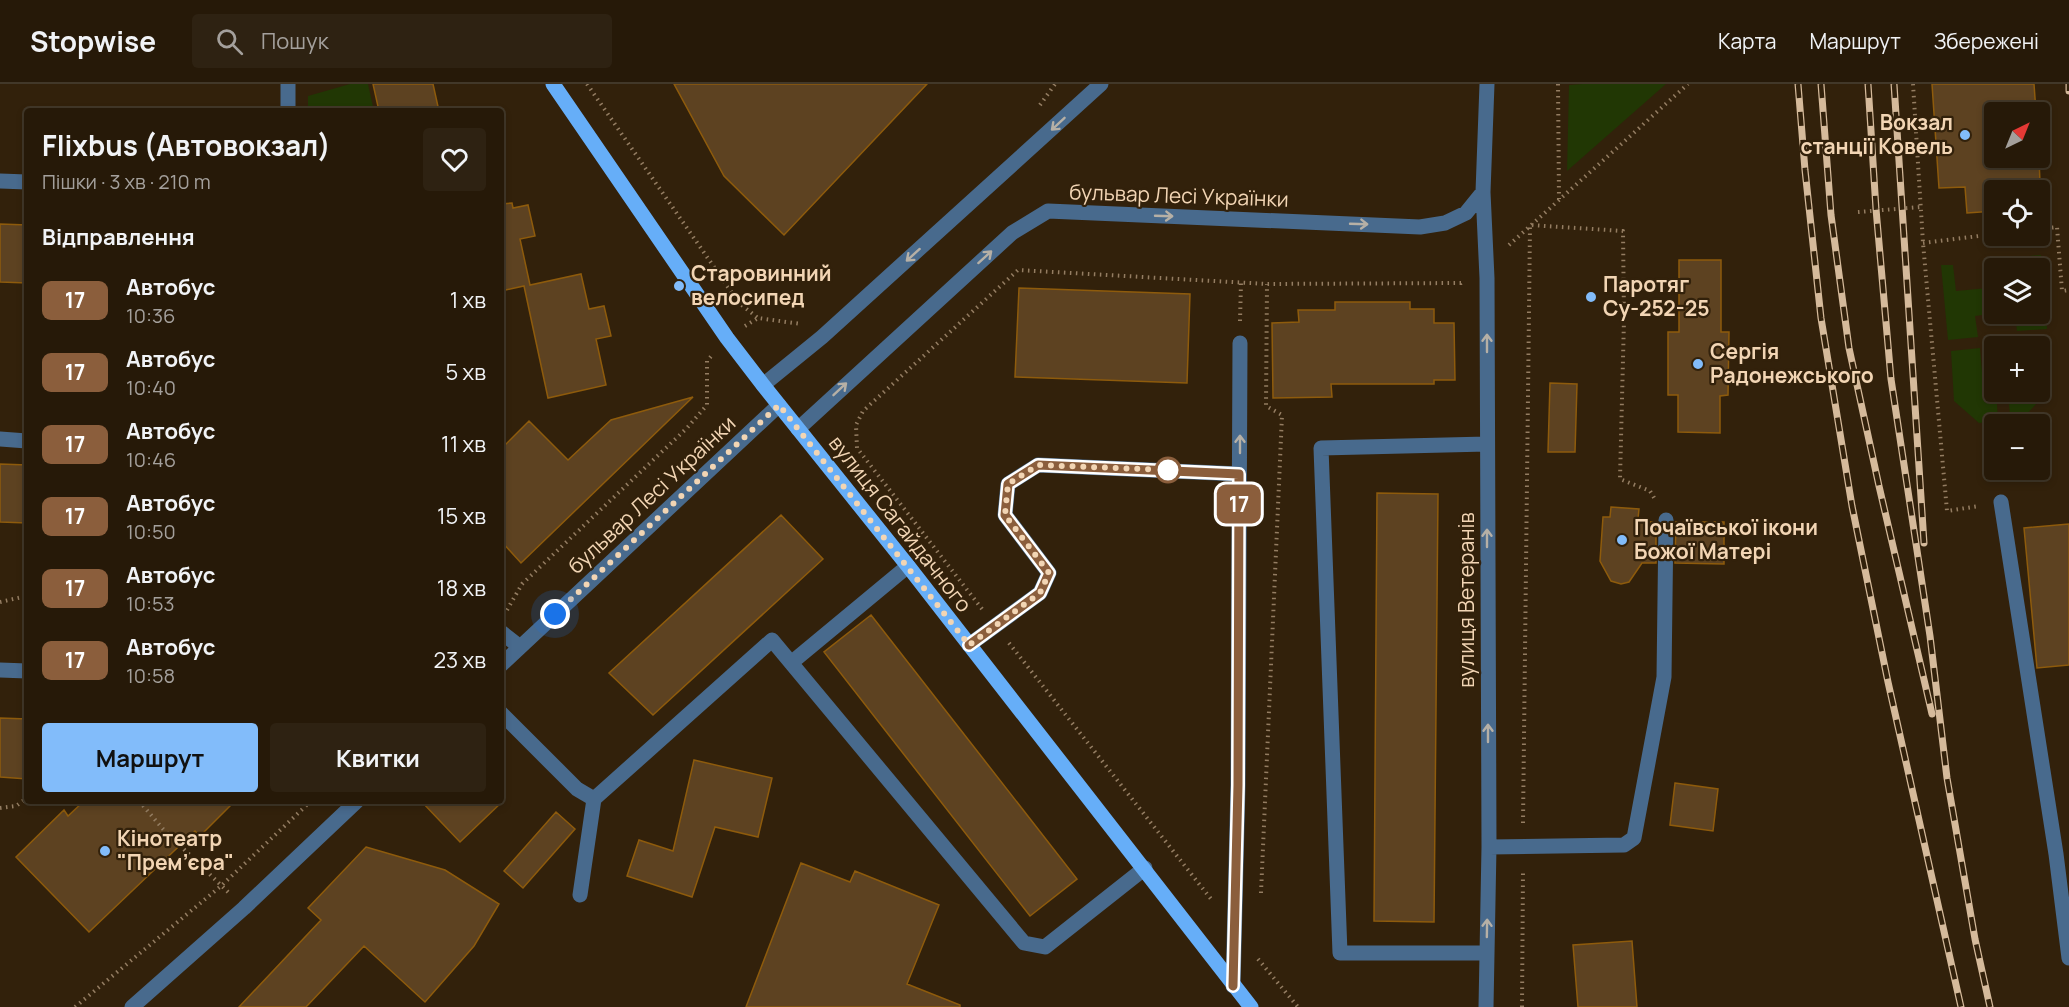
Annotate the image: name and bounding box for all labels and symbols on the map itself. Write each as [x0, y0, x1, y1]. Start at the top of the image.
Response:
north arrow [1984, 102, 2050, 168]
place label: Вокзал станції Ковель [1800, 108, 1953, 160]
one-way arrow [1050, 116, 1065, 131]
marker: Вокзал станції Ковель [1958, 128, 1972, 142]
street label: бульвар Лесі Українки [1069, 177, 1289, 213]
one-way arrow [1154, 211, 1174, 222]
one-way arrow [1348, 219, 1368, 230]
one-way arrow [906, 248, 921, 262]
one-way arrow [977, 250, 992, 264]
place label: Старовинний велосипед [691, 259, 832, 311]
place label: Паротяг Су-252-25 [1603, 270, 1709, 322]
marker: Старовинний велосипед [672, 279, 686, 293]
marker: Паротяг Су-252-25 [1584, 290, 1598, 304]
one-way arrow [1481, 333, 1493, 353]
place label: Сергія Радонежського [1710, 337, 1874, 389]
marker: Сергія Радонежського [1691, 357, 1705, 371]
one-way arrow [833, 381, 848, 396]
street label: бульвар Лесі Українки [561, 409, 741, 579]
street label: вулиця Сагайдачного [823, 429, 979, 617]
one-way arrow [1234, 435, 1246, 455]
unlabelled marker [1155, 457, 1181, 483]
line badge: 17 [1212, 484, 1266, 524]
street label: вулиця Ветеранів [1452, 512, 1480, 688]
place label: Почаївської ікони Божої Матері [1634, 513, 1818, 565]
one-way arrow [1481, 528, 1493, 548]
marker: Почаївської ікони Божої Матері [1615, 533, 1629, 547]
your location [540, 599, 570, 629]
one-way arrow [1482, 723, 1494, 743]
place label: Кінотеатр "Прем’єра" [117, 824, 234, 876]
marker: Кінотеатр "Прем’єра" [98, 844, 112, 858]
one-way arrow [1481, 918, 1493, 938]

